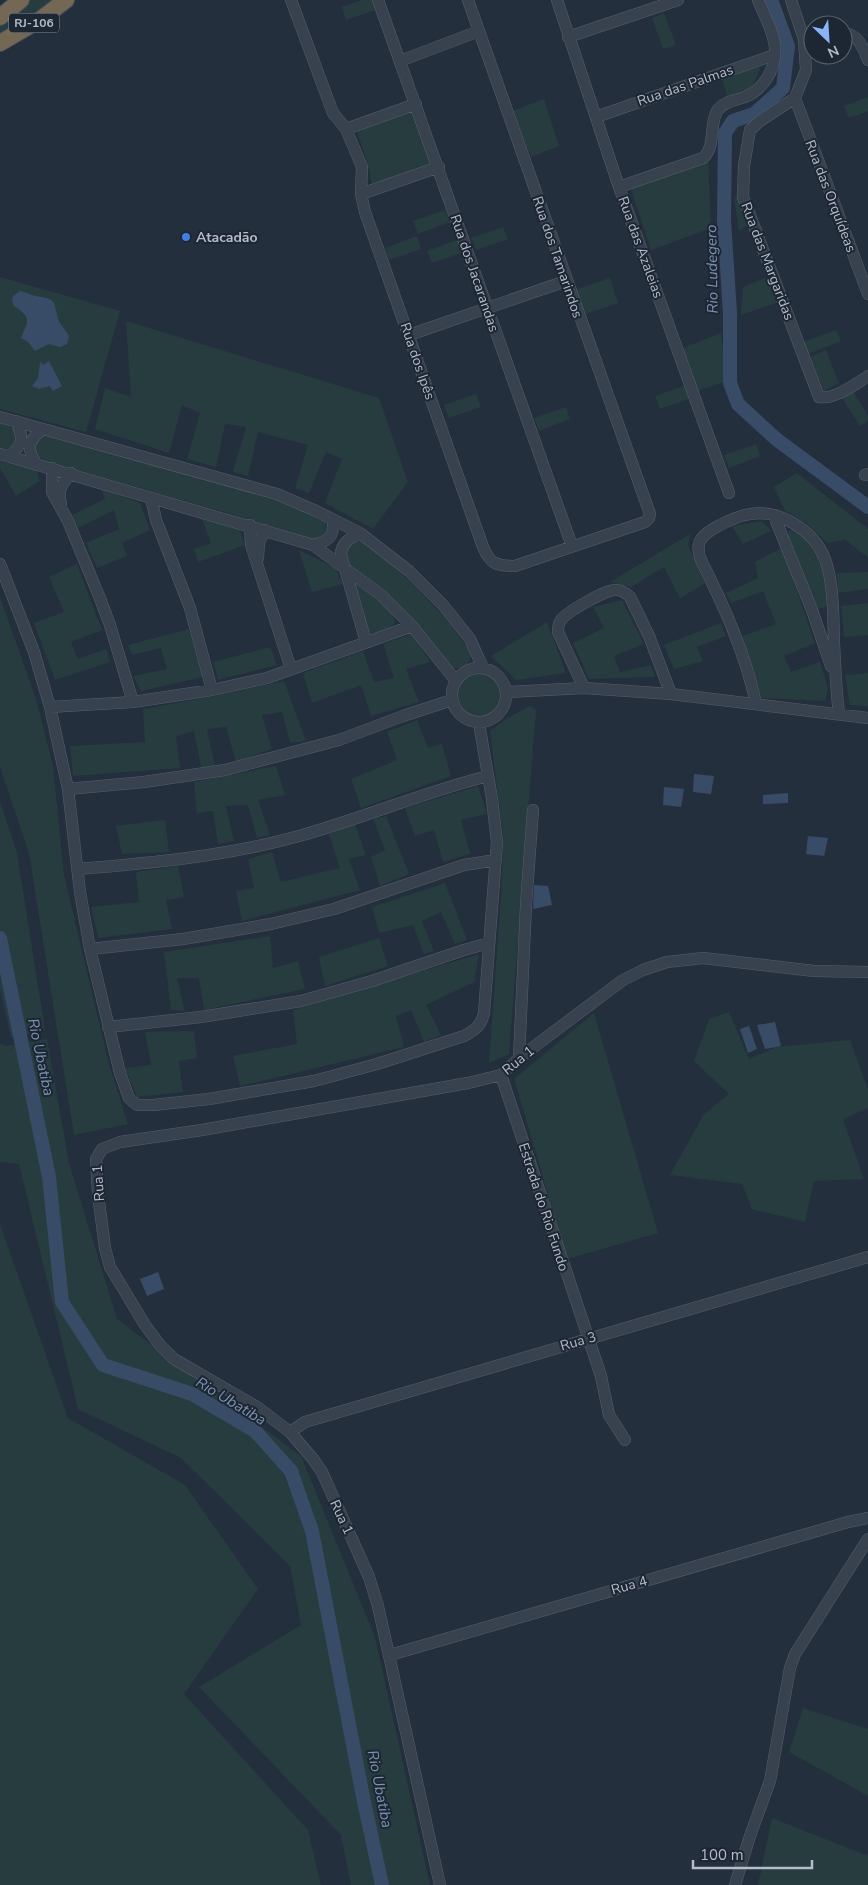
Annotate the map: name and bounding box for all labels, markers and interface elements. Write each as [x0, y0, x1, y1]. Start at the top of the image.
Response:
road number: RJ-106 [9, 13, 59, 32]
north arrow [803, 15, 853, 65]
text: N [825, 41, 842, 62]
street label: Rua das Palmas [635, 60, 736, 111]
street label: Rua das Orquídeas [800, 137, 861, 255]
street label: Rua dos Tamarindos [528, 194, 587, 321]
street label: Rua das Azaleias [613, 194, 668, 301]
street label: Rua das Margaridas [736, 200, 799, 323]
street label: Rua dos Jacarandas [446, 212, 504, 335]
water label: Rio Ludegero [701, 224, 723, 314]
place label: Atacadão [196, 228, 258, 247]
marker: Atacadão [180, 231, 192, 243]
street label: Rua dos Ipês [395, 320, 440, 403]
water label: Rio Ubatiba [23, 1016, 59, 1098]
street label: Rua 1 [498, 1041, 539, 1079]
street label: Estrada do Rio Fundo [514, 1141, 573, 1274]
street label: Rua 1 [88, 1164, 109, 1202]
street label: Rua 3 [558, 1327, 598, 1356]
water label: Rio Ubatiba [192, 1372, 270, 1430]
street label: Rua 1 [325, 1497, 358, 1538]
street label: Rua 4 [609, 1571, 649, 1600]
water label: Rio Ubatiba [363, 1748, 397, 1830]
scale bar [693, 1838, 812, 1870]
text: 100 m [700, 1845, 744, 1865]

